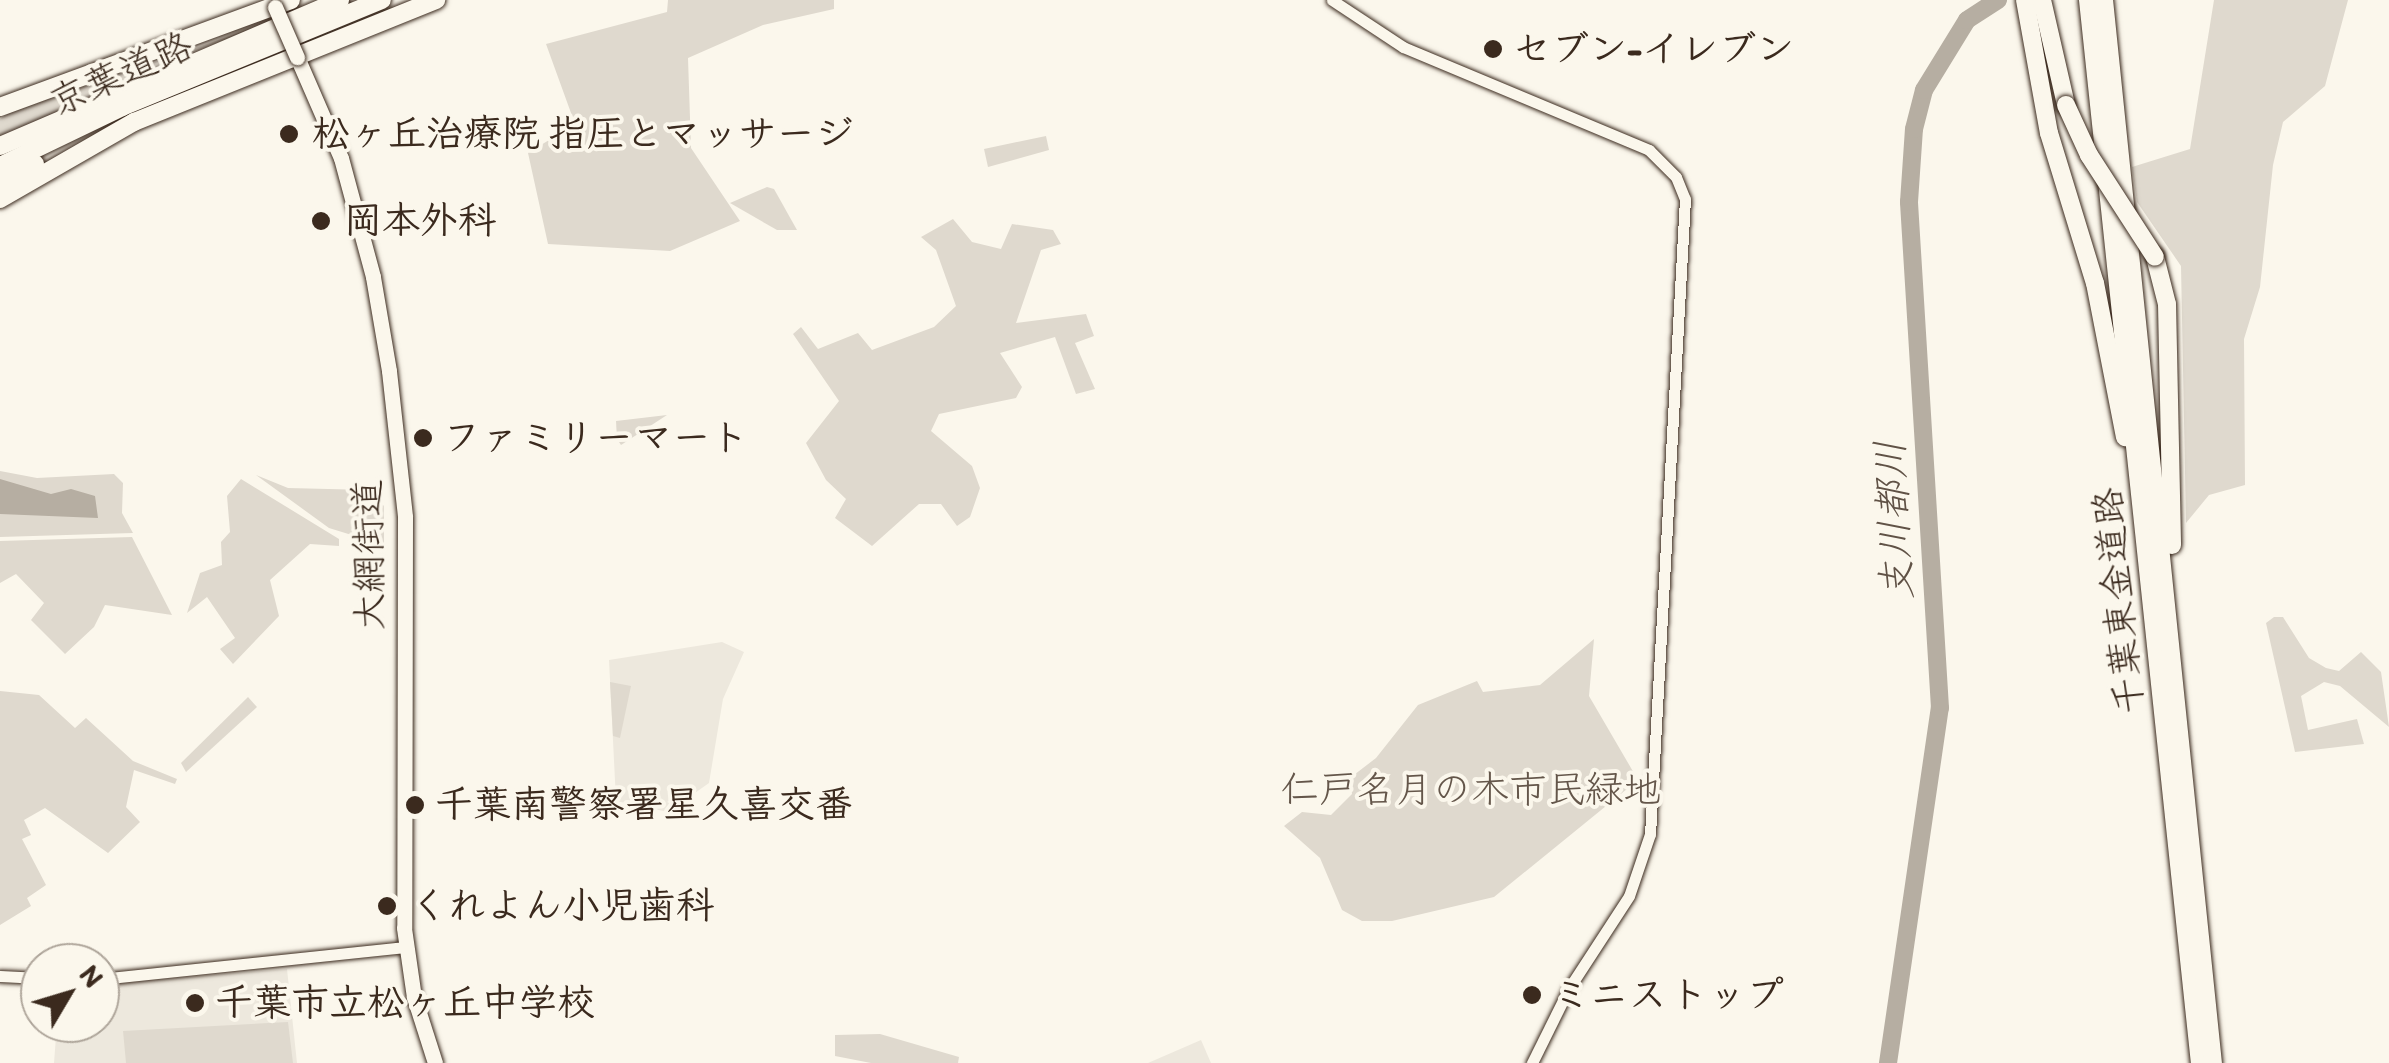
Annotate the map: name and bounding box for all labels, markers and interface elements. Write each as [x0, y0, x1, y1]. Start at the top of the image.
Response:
street label: 京葉道路 [42, 22, 200, 126]
place label: セブン-イレブン [1513, 26, 1794, 72]
marker: セブン-イレブン [1482, 38, 1504, 60]
place label: 松ヶ丘治療院 指圧とマッサージ [312, 111, 853, 157]
marker: 松ヶ丘治療院 指圧とマッサージ [276, 121, 302, 147]
place label: 岡本外科 [344, 198, 496, 244]
marker: 岡本外科 [308, 208, 334, 234]
place label: ファミリーマート [443, 415, 747, 461]
marker: ファミリーマート [412, 427, 434, 449]
water label: 支川都川 [1865, 439, 1921, 601]
street label: 大網街道 [345, 479, 393, 631]
street label: 千葉東金道路 [2084, 485, 2154, 717]
park label: 仁戸名月の木市民緑地 [1281, 767, 1661, 813]
place label: 千葉南警察署星久喜交番 [435, 782, 853, 828]
marker: 千葉南警察署星久喜交番 [404, 794, 426, 816]
place label: くれよん小児歯科 [410, 883, 714, 929]
marker: くれよん小児歯科 [374, 893, 400, 919]
north arrow [20, 943, 120, 1043]
text: N [73, 958, 111, 994]
place label: ミニストップ [1552, 972, 1780, 1018]
place label: 千葉市立松ヶ丘中学校 [215, 980, 595, 1026]
marker: ミニストップ [1521, 984, 1543, 1006]
marker: 千葉市立松ヶ丘中学校 [184, 992, 206, 1014]

